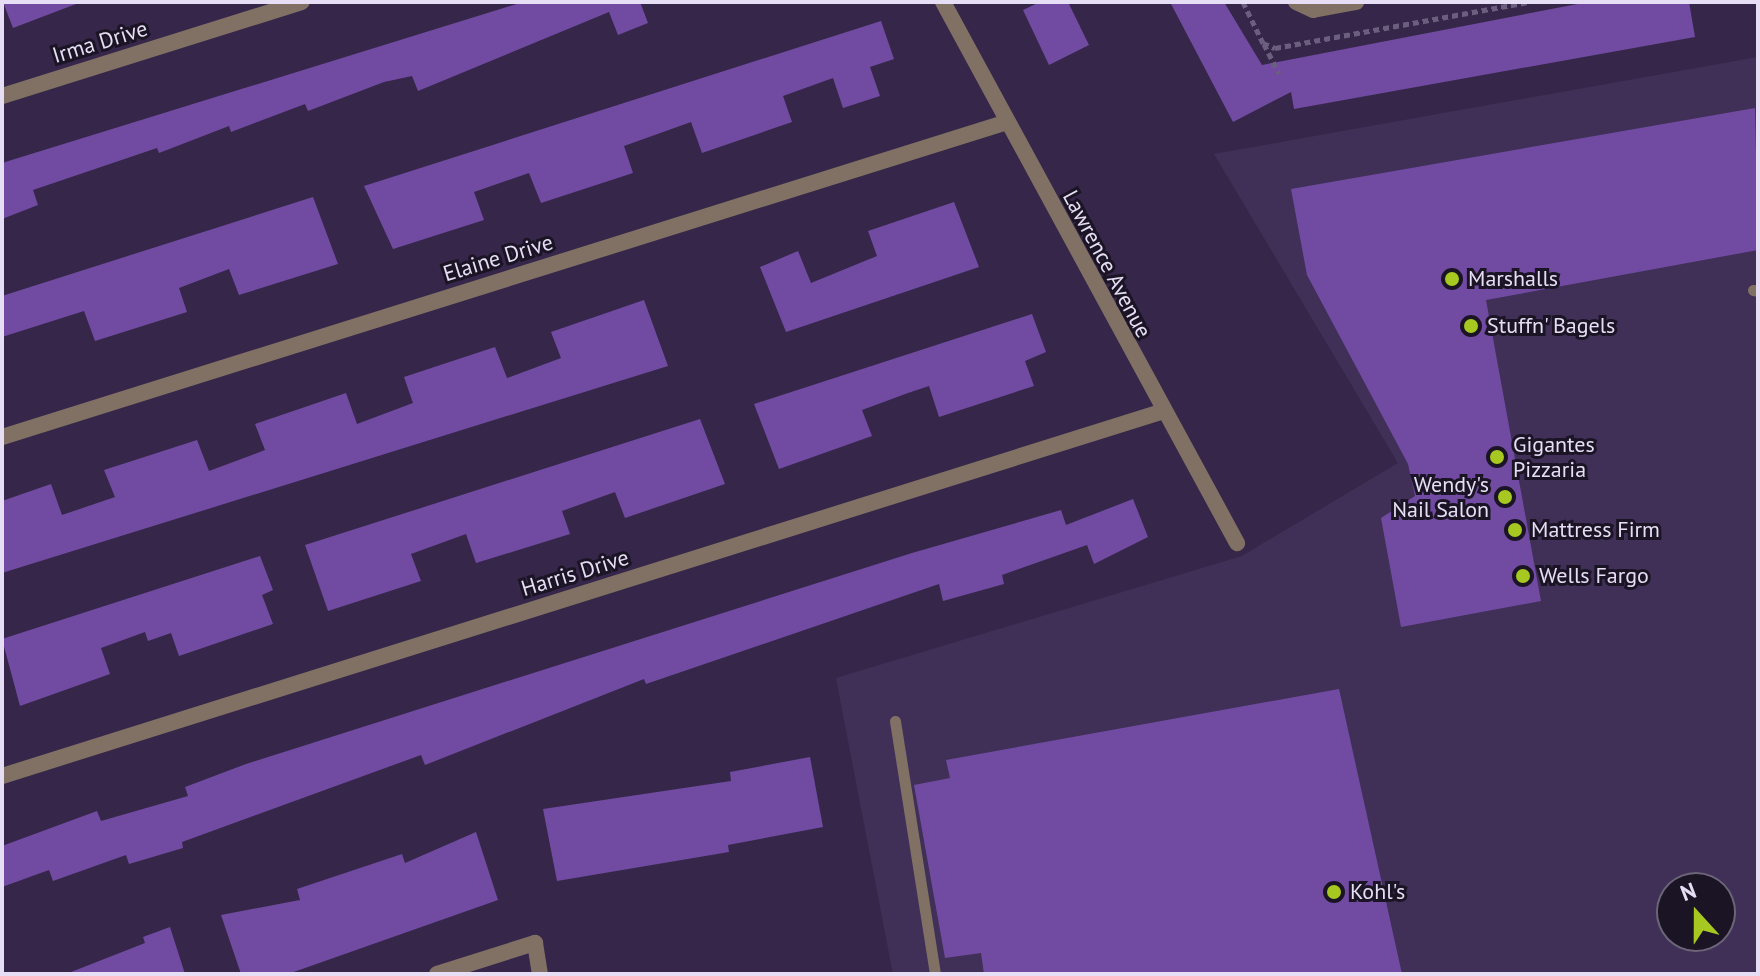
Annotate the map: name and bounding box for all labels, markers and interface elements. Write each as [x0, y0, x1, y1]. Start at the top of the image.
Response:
street label: Irma Drive [49, 15, 151, 69]
street label: Lawrence Avenue [1057, 185, 1157, 343]
street label: Elaine Drive [440, 229, 556, 287]
place label: Marshalls [1468, 266, 1558, 292]
marker: Marshalls [1443, 270, 1461, 288]
place label: Stuffn' Bagels [1487, 313, 1617, 339]
marker: Stuffn' Bagels [1462, 317, 1480, 335]
place label: Gigantes Pizzaria [1513, 431, 1595, 482]
marker: Gigantes Pizzaria [1488, 448, 1506, 466]
place label: Wendy's Nail Salon [1392, 471, 1489, 522]
marker: Wendy's Nail Salon [1496, 488, 1514, 506]
place label: Mattress Firm [1531, 517, 1660, 543]
marker: Mattress Firm [1506, 521, 1524, 539]
street label: Harris Drive [518, 544, 632, 602]
place label: Wells Fargo [1539, 563, 1649, 589]
marker: Wells Fargo [1514, 567, 1532, 585]
north arrow [1656, 872, 1736, 952]
text: N [1676, 876, 1700, 907]
place label: Kohl's [1350, 879, 1405, 905]
marker: Kohl's [1325, 883, 1343, 901]

